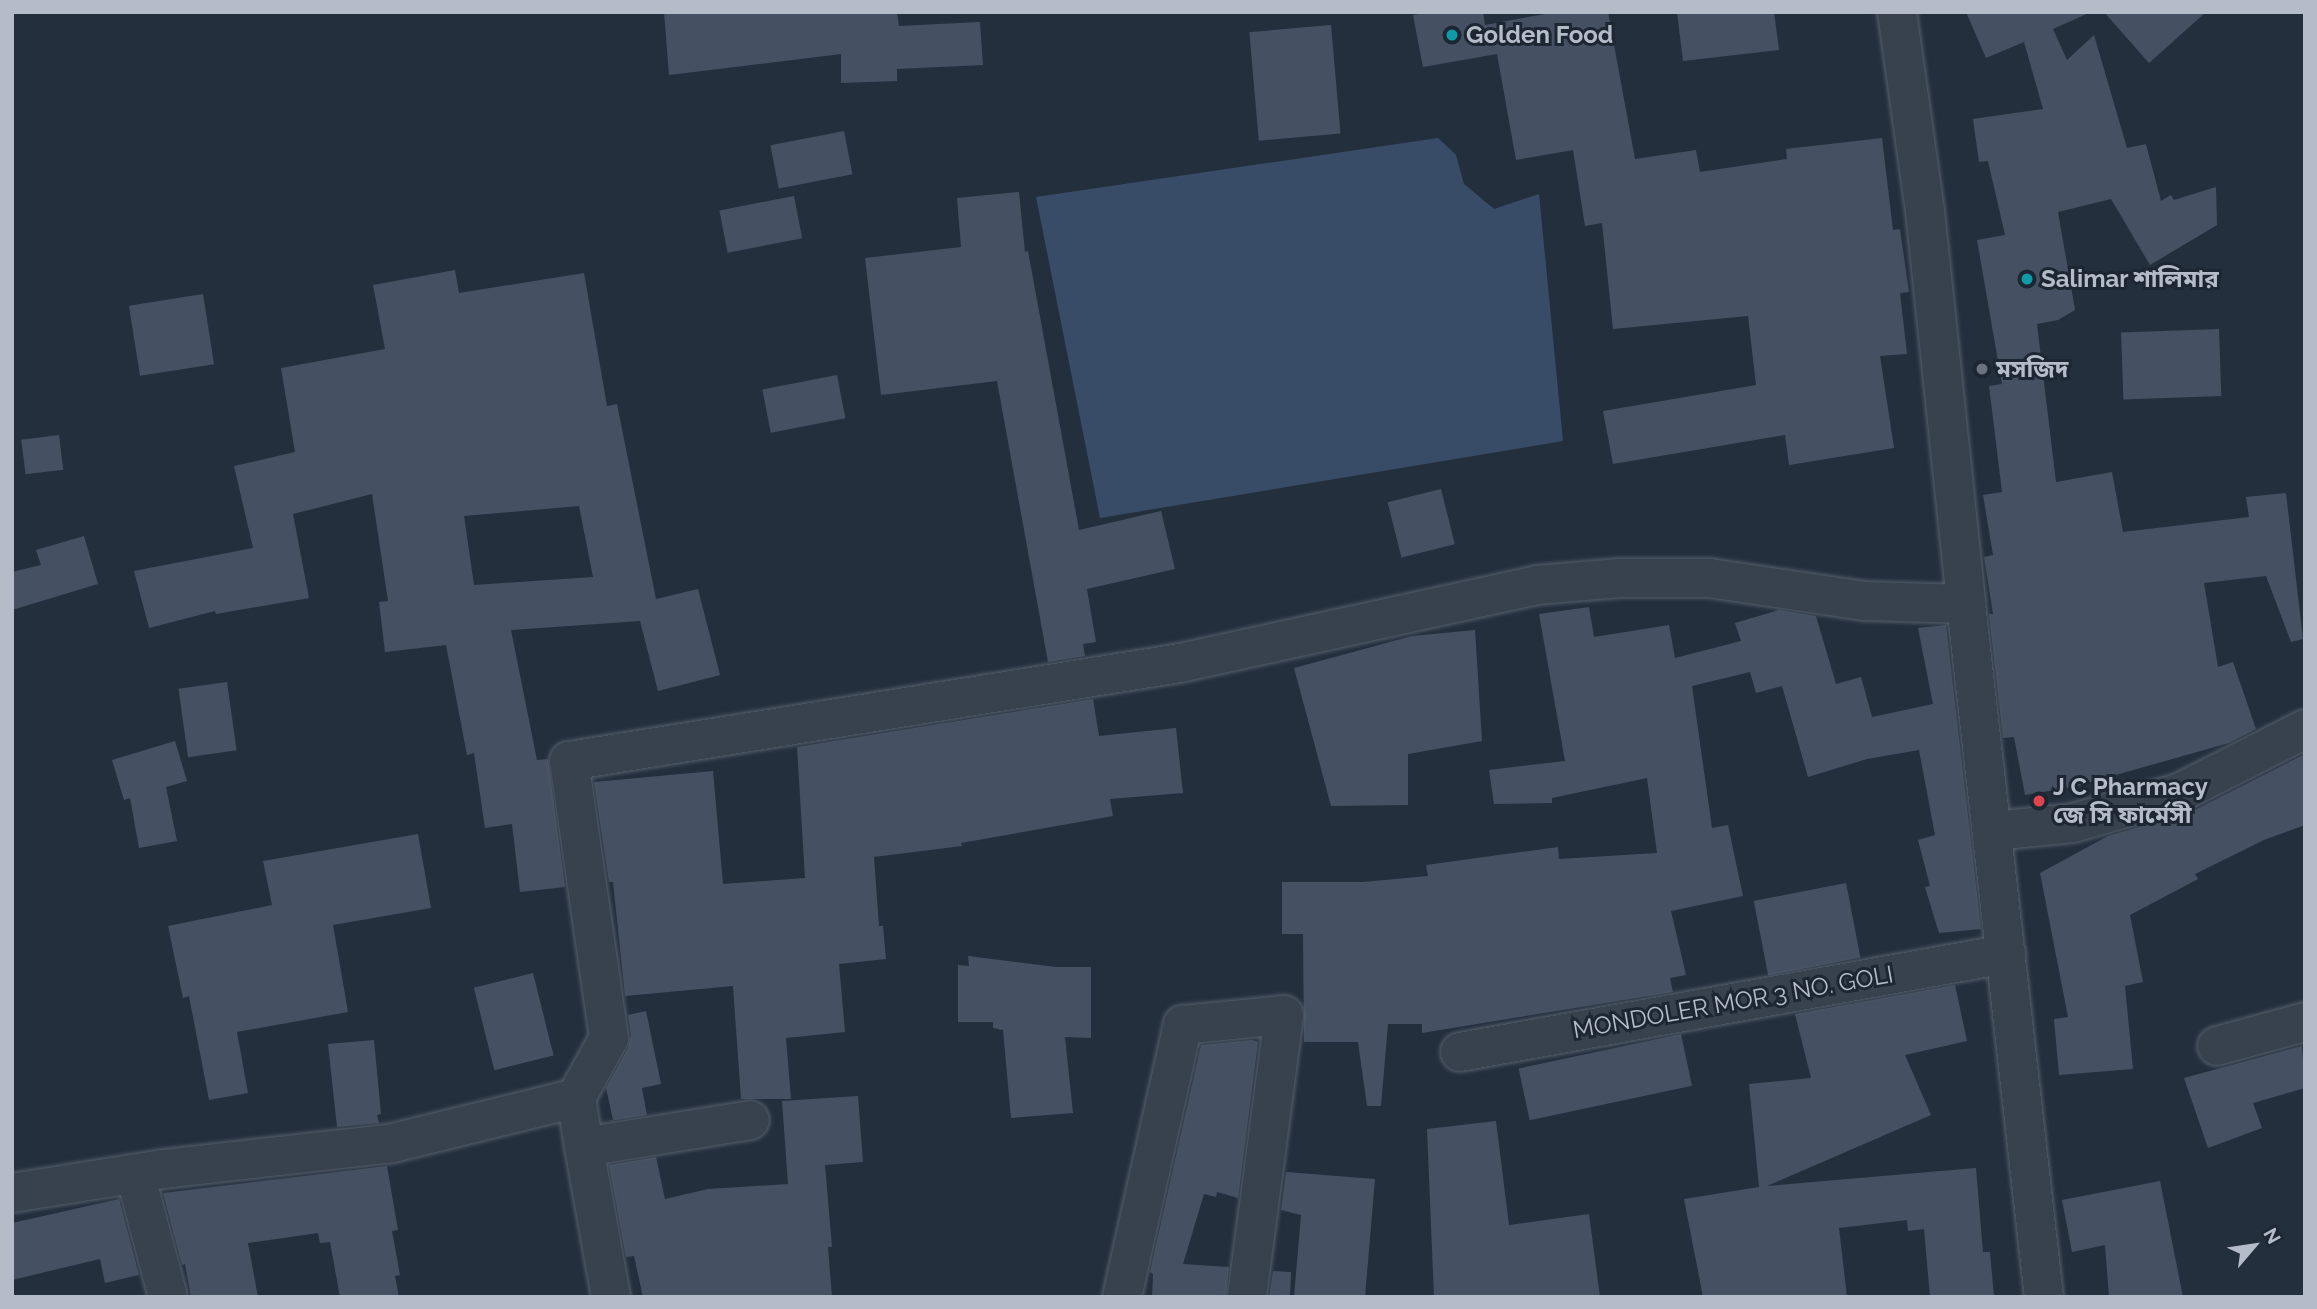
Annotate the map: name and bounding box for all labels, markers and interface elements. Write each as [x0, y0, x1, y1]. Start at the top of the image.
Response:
place label: Golden Food [1466, 21, 1613, 49]
marker: Golden Food [1444, 27, 1460, 43]
place label: Salimar শালিমার [2041, 265, 2219, 293]
marker: Salimar শালিমার [2019, 271, 2035, 287]
place label: মসজিদ [1996, 355, 2069, 383]
marker: মসজিদ [1974, 361, 1990, 377]
place label: J C Pharmacy জে সি ফার্মেসী [2053, 773, 2208, 829]
marker: J C Pharmacy জে সি ফার্মেসী [2031, 793, 2047, 809]
street label: MONDOLER MOR 3 NO. GOLI [1570, 960, 1896, 1044]
north arrow [2219, 1211, 2289, 1281]
text: N [2259, 1224, 2286, 1247]

